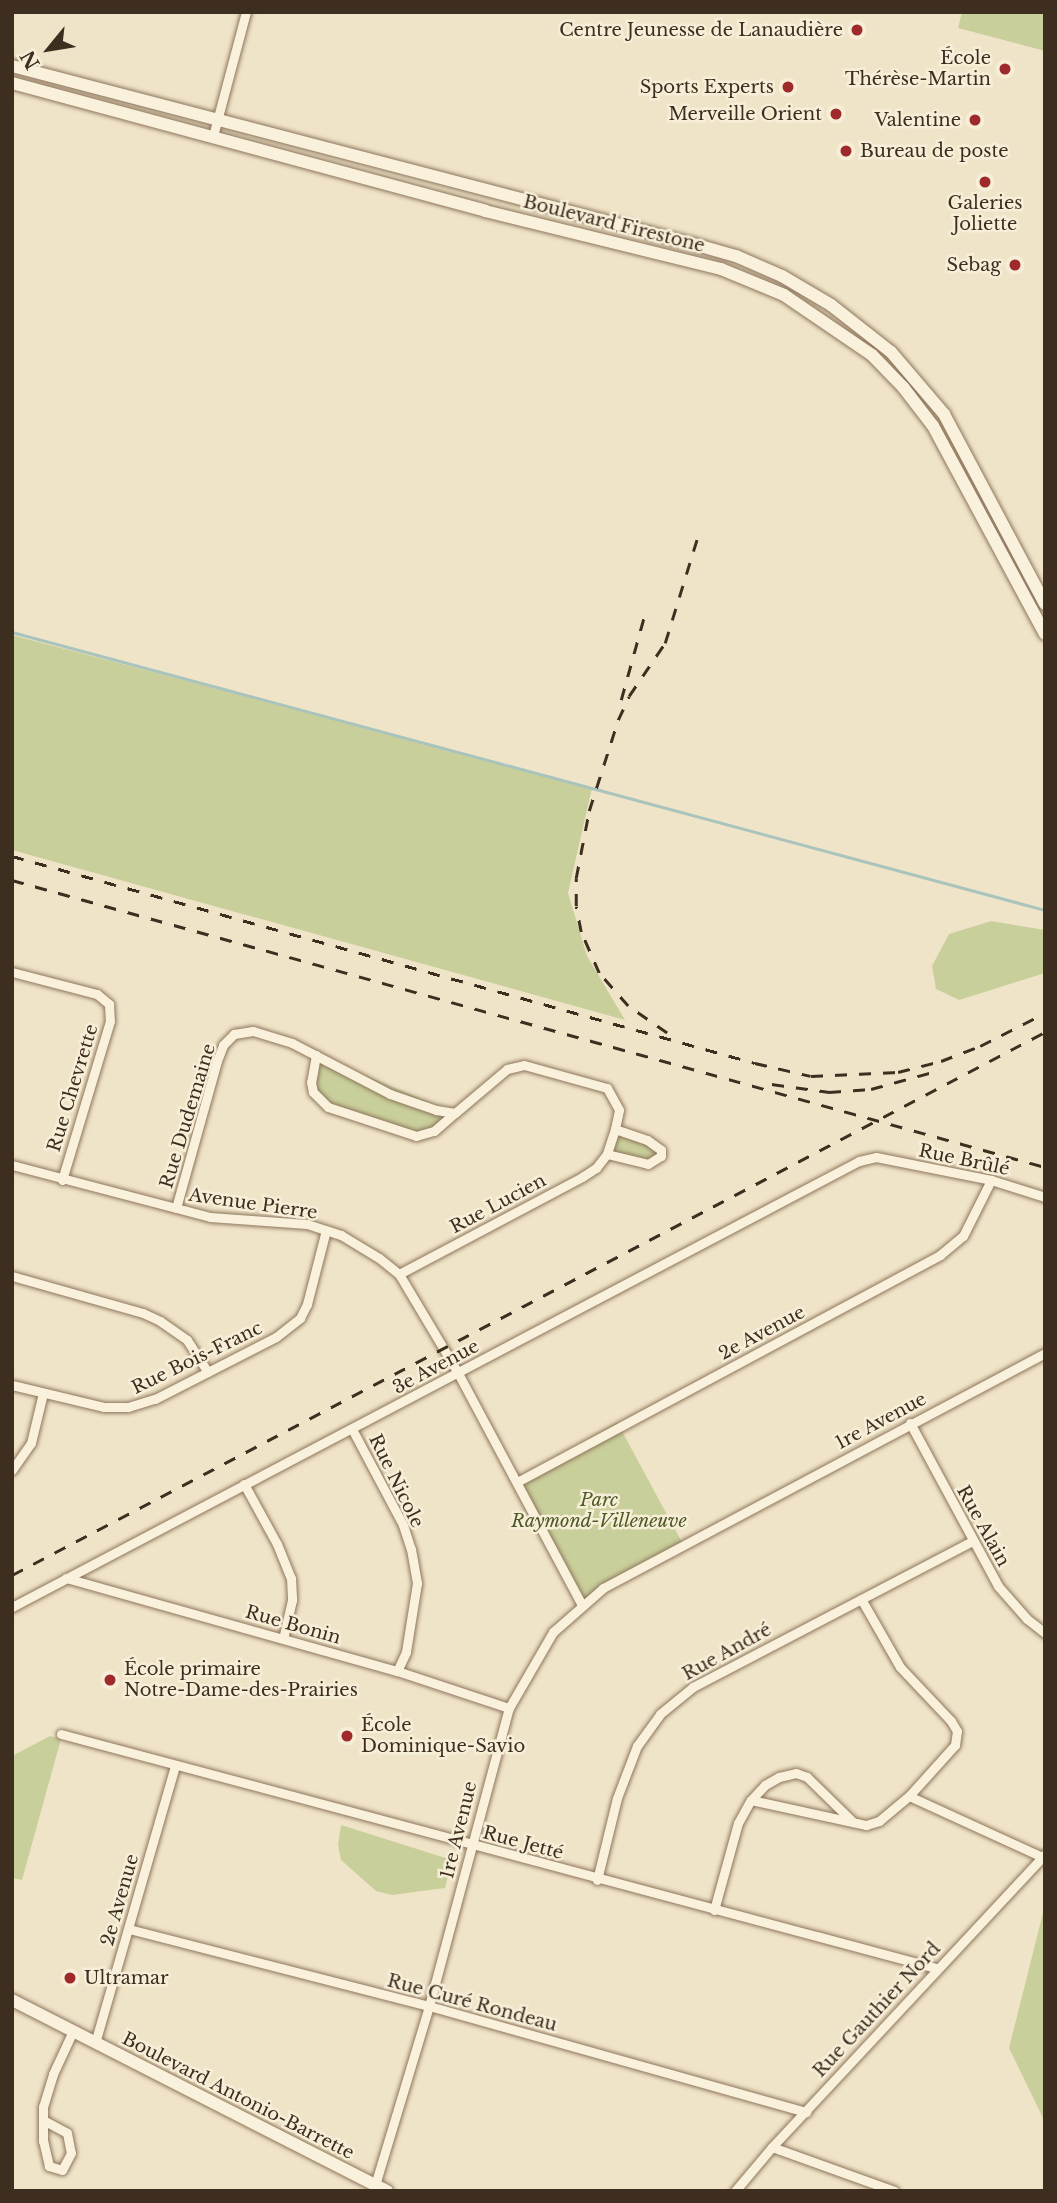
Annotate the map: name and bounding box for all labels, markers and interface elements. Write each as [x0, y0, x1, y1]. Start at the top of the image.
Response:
north arrow [14, 14, 84, 84]
place label: Centre Jeunesse de Lanaudière [559, 19, 843, 41]
marker: Centre Jeunesse de Lanaudière [849, 22, 865, 38]
text: N [16, 46, 45, 73]
place label: École Thérèse-Martin [845, 48, 991, 90]
marker: École Thérèse-Martin [997, 61, 1013, 77]
place label: Sports Experts [640, 76, 774, 98]
marker: Sports Experts [780, 79, 796, 95]
place label: Merveille Orient [668, 103, 822, 125]
marker: Merveille Orient [828, 106, 844, 122]
place label: Valentine [874, 109, 961, 131]
marker: Valentine [967, 112, 983, 128]
place label: Bureau de poste [860, 140, 1009, 162]
marker: Bureau de poste [838, 143, 854, 159]
marker: Galeries Joliette [977, 174, 993, 190]
street label: Boulevard Firestone [521, 191, 707, 257]
place label: Galeries Joliette [947, 193, 1023, 235]
place label: Sebag [947, 254, 1001, 276]
marker: Sebag [1007, 257, 1023, 273]
street label: Rue Chevrette [43, 1022, 103, 1154]
street label: Rue Dudemaine [156, 1041, 220, 1191]
street label: Rue Brûlé [917, 1140, 1011, 1180]
street label: Rue Lucien [446, 1170, 550, 1238]
street label: Avenue Pierre [187, 1184, 319, 1224]
street label: 2e Avenue [715, 1301, 809, 1365]
street label: Rue Bois-Franc [128, 1317, 266, 1399]
street label: 3e Avenue [389, 1335, 483, 1399]
street label: 1re Avenue [832, 1388, 930, 1454]
street label: Rue Nicole [364, 1431, 428, 1531]
street label: Rue Alain [952, 1481, 1014, 1571]
park label: Parc Raymond-Villeneuve [511, 1490, 687, 1532]
street label: Rue Bonin [243, 1601, 343, 1649]
street label: Rue André [679, 1619, 775, 1685]
place label: École primaire Notre-Dame-des-Prairies [124, 1659, 358, 1702]
marker: École primaire Notre-Dame-des-Prairies [102, 1672, 118, 1688]
place label: École Dominique-Savio [361, 1715, 525, 1758]
marker: École Dominique-Savio [339, 1728, 355, 1744]
street label: 1re Avenue [436, 1779, 482, 1881]
street label: Rue Jetté [480, 1822, 566, 1864]
street label: 2e Avenue [97, 1851, 143, 1949]
street label: Rue Gauthier Nord [809, 1938, 945, 2082]
place label: Ultramar [84, 1967, 169, 1989]
marker: Ultramar [62, 1970, 78, 1986]
street label: Rue Curé Rondeau [385, 1970, 559, 2036]
street label: Boulevard Antonio-Barrette [118, 2028, 358, 2164]

